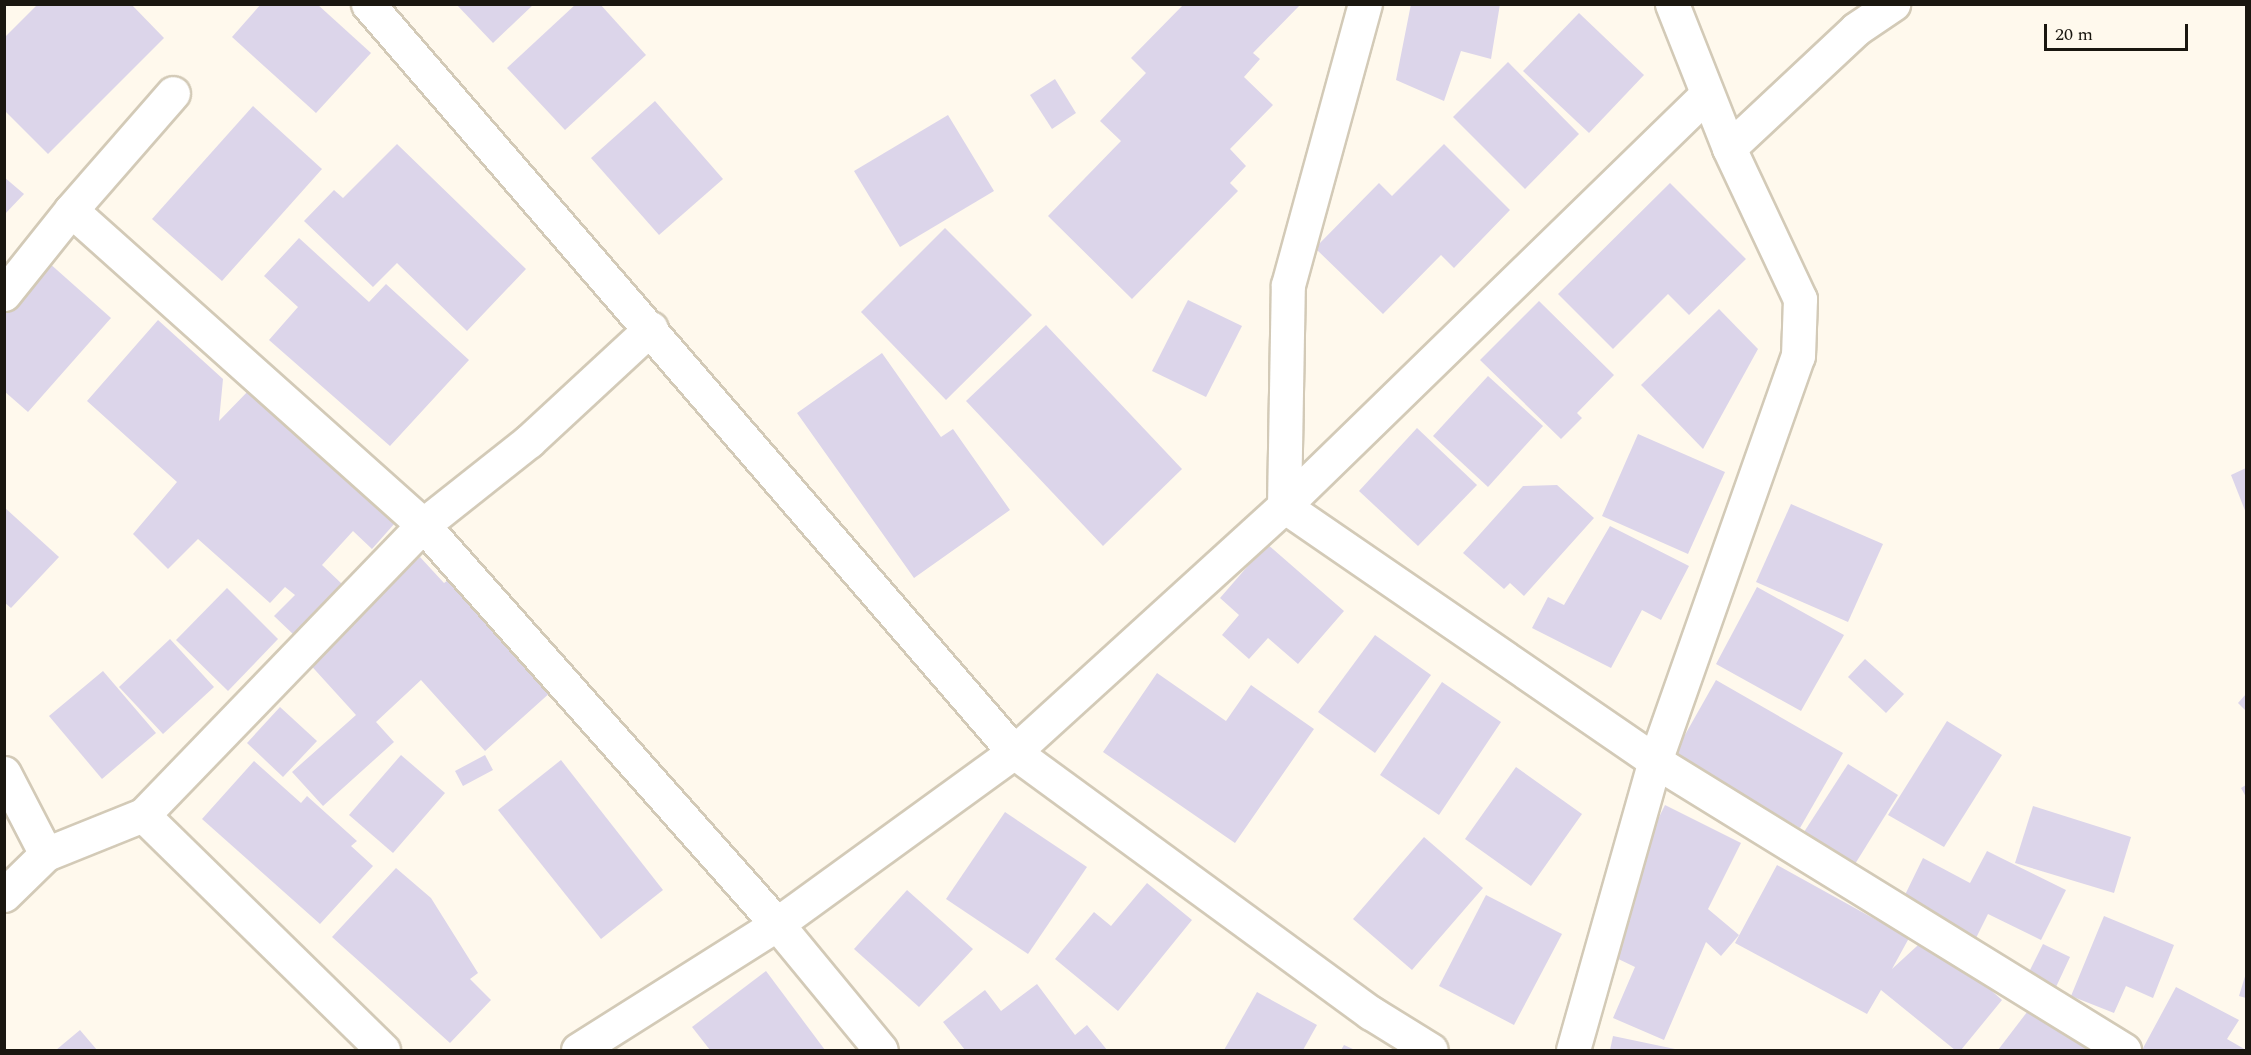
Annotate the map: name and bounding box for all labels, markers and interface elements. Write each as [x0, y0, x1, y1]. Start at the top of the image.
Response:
scale bar [2047, 12, 2191, 50]
text: 20 m [2055, 21, 2093, 48]

